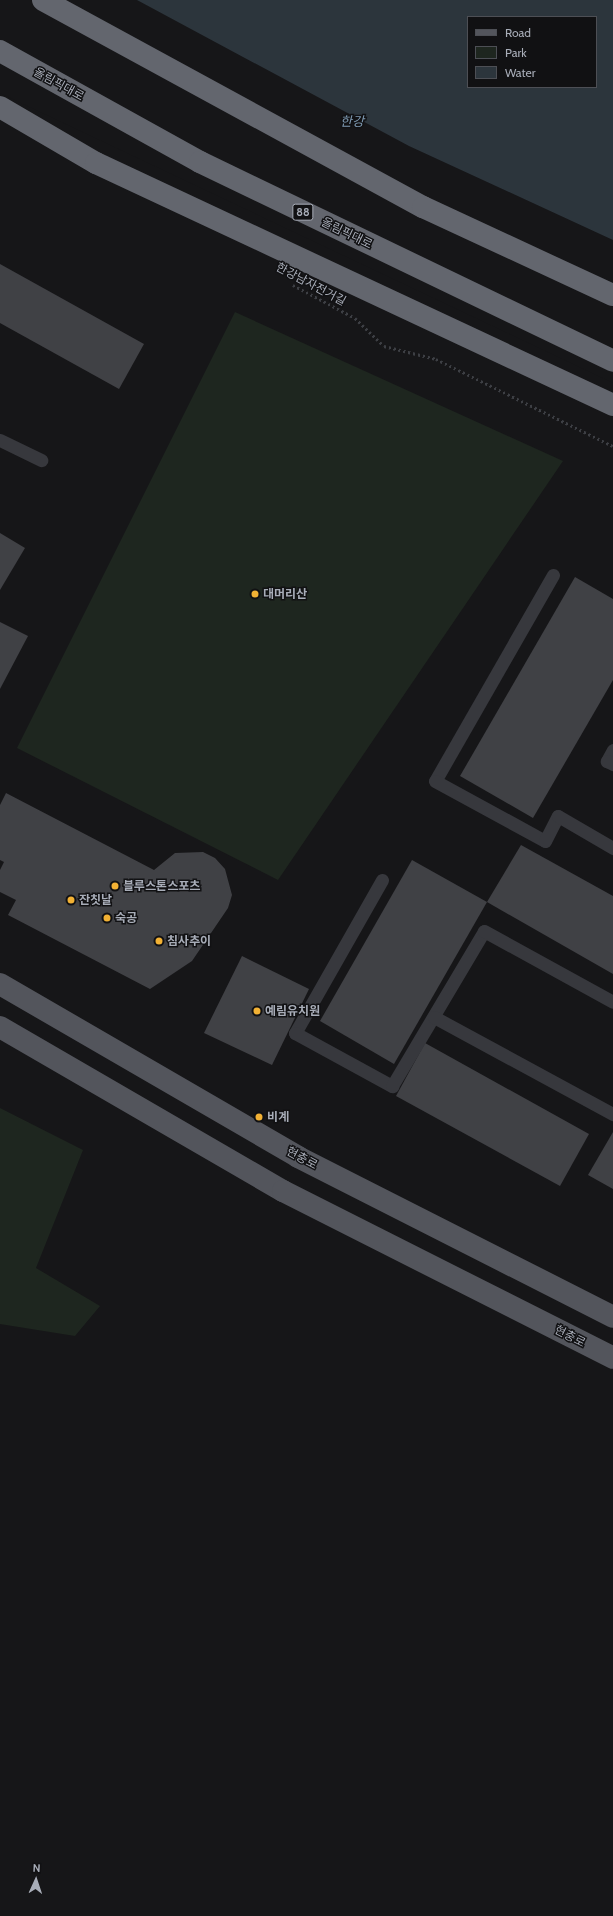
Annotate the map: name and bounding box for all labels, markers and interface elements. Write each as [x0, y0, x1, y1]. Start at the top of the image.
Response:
legend [467, 16, 597, 88]
text: Road [505, 25, 531, 40]
text: Park [505, 45, 527, 60]
street label: 올림픽대로 [31, 64, 87, 104]
text: Water [505, 65, 535, 80]
water label: 한강 [340, 113, 364, 129]
road number: 88 [292, 203, 314, 221]
street label: 올림픽대로 [319, 214, 375, 252]
street label: 한강남자전거길 [274, 260, 348, 308]
place label: 대머리산 [263, 587, 307, 601]
marker: 대머리산 [250, 589, 260, 599]
place label: 블루스톤스포츠 [123, 879, 200, 893]
marker: 블루스톤스포츠 [110, 881, 120, 891]
place label: 잔칫날 [79, 893, 112, 907]
marker: 잔칫날 [66, 895, 76, 905]
place label: 숙공 [115, 911, 137, 925]
marker: 숙공 [102, 913, 112, 923]
place label: 침사추이 [167, 934, 211, 948]
marker: 침사추이 [154, 936, 164, 946]
place label: 예림유치원 [265, 1004, 320, 1018]
marker: 예림유치원 [252, 1006, 262, 1016]
place label: 비계 [267, 1110, 289, 1124]
marker: 비계 [254, 1112, 264, 1122]
street label: 현충로 [284, 1144, 320, 1172]
street label: 현충로 [552, 1322, 588, 1350]
north arrow [16, 1860, 56, 1900]
text: N [32, 1861, 41, 1875]

